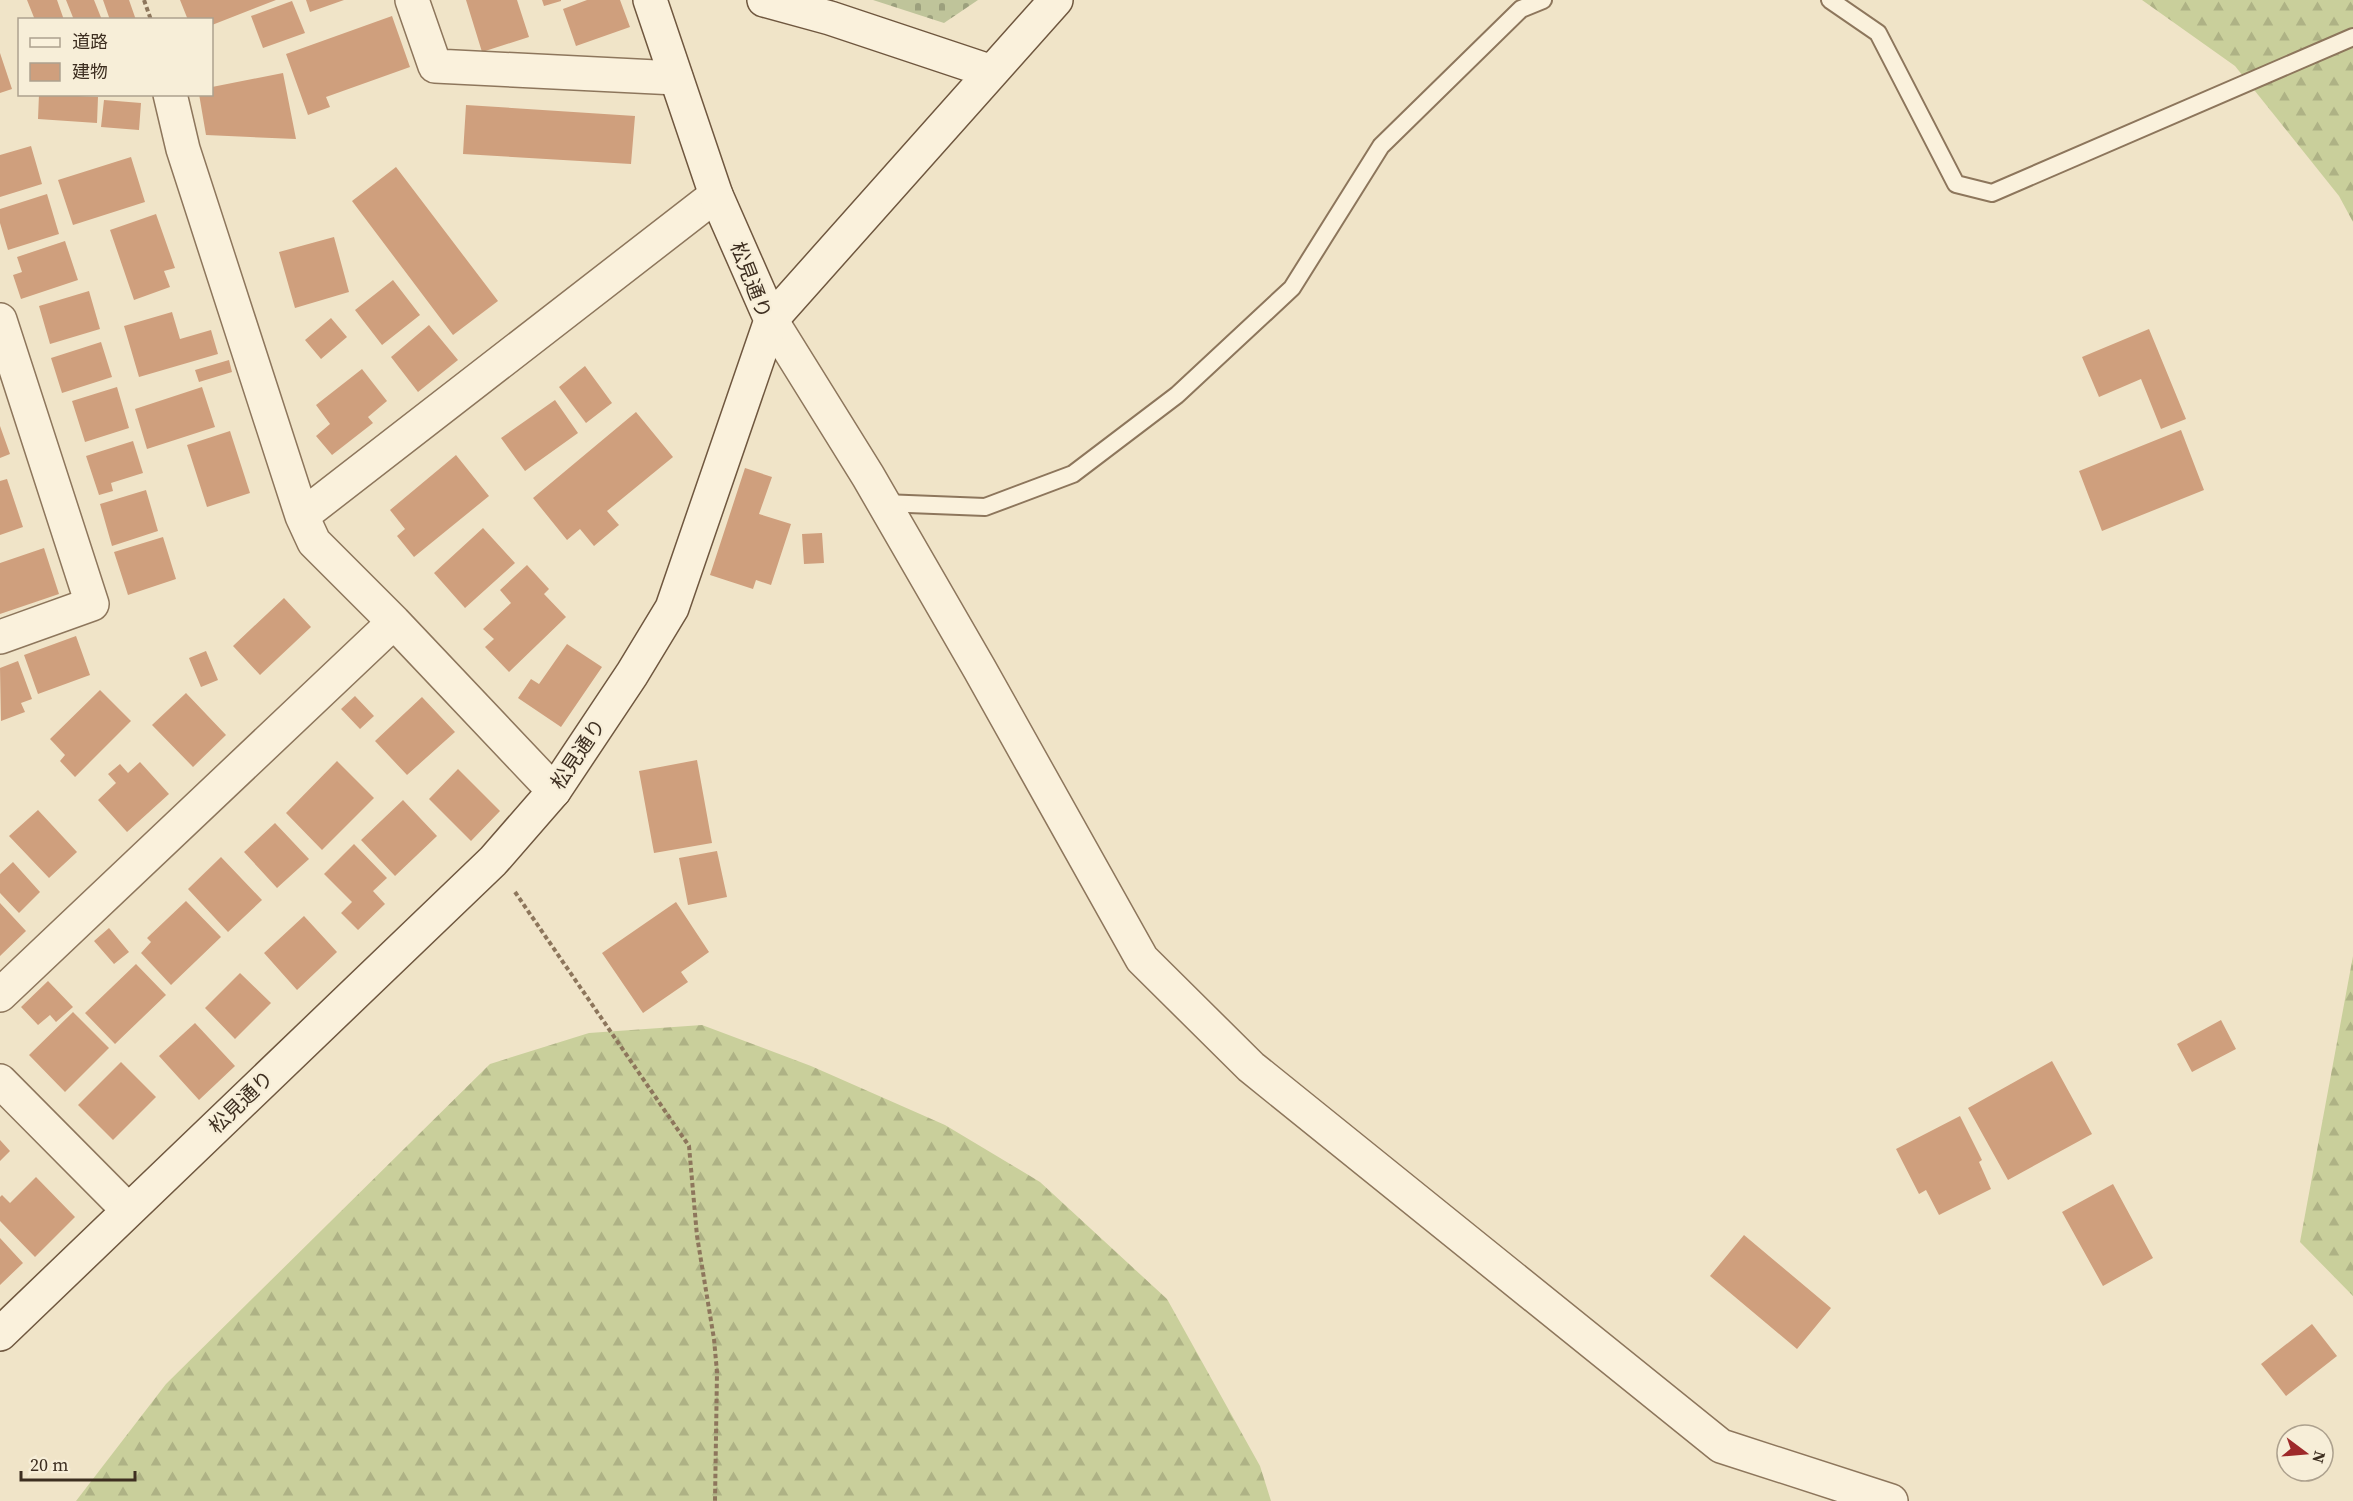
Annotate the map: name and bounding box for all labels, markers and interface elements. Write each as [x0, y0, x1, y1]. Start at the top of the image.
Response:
legend [18, 18, 213, 96]
text: 道路 [72, 29, 108, 54]
text: 建物 [72, 59, 108, 84]
street label: 松見通り [724, 238, 778, 322]
street label: 松見通り [544, 713, 612, 795]
street label: 松見通り [203, 1064, 279, 1140]
north arrow [2275, 1423, 2335, 1483]
scale bar [21, 1444, 135, 1482]
text: N [2307, 1449, 2332, 1466]
text: 20 m [30, 1452, 68, 1477]

